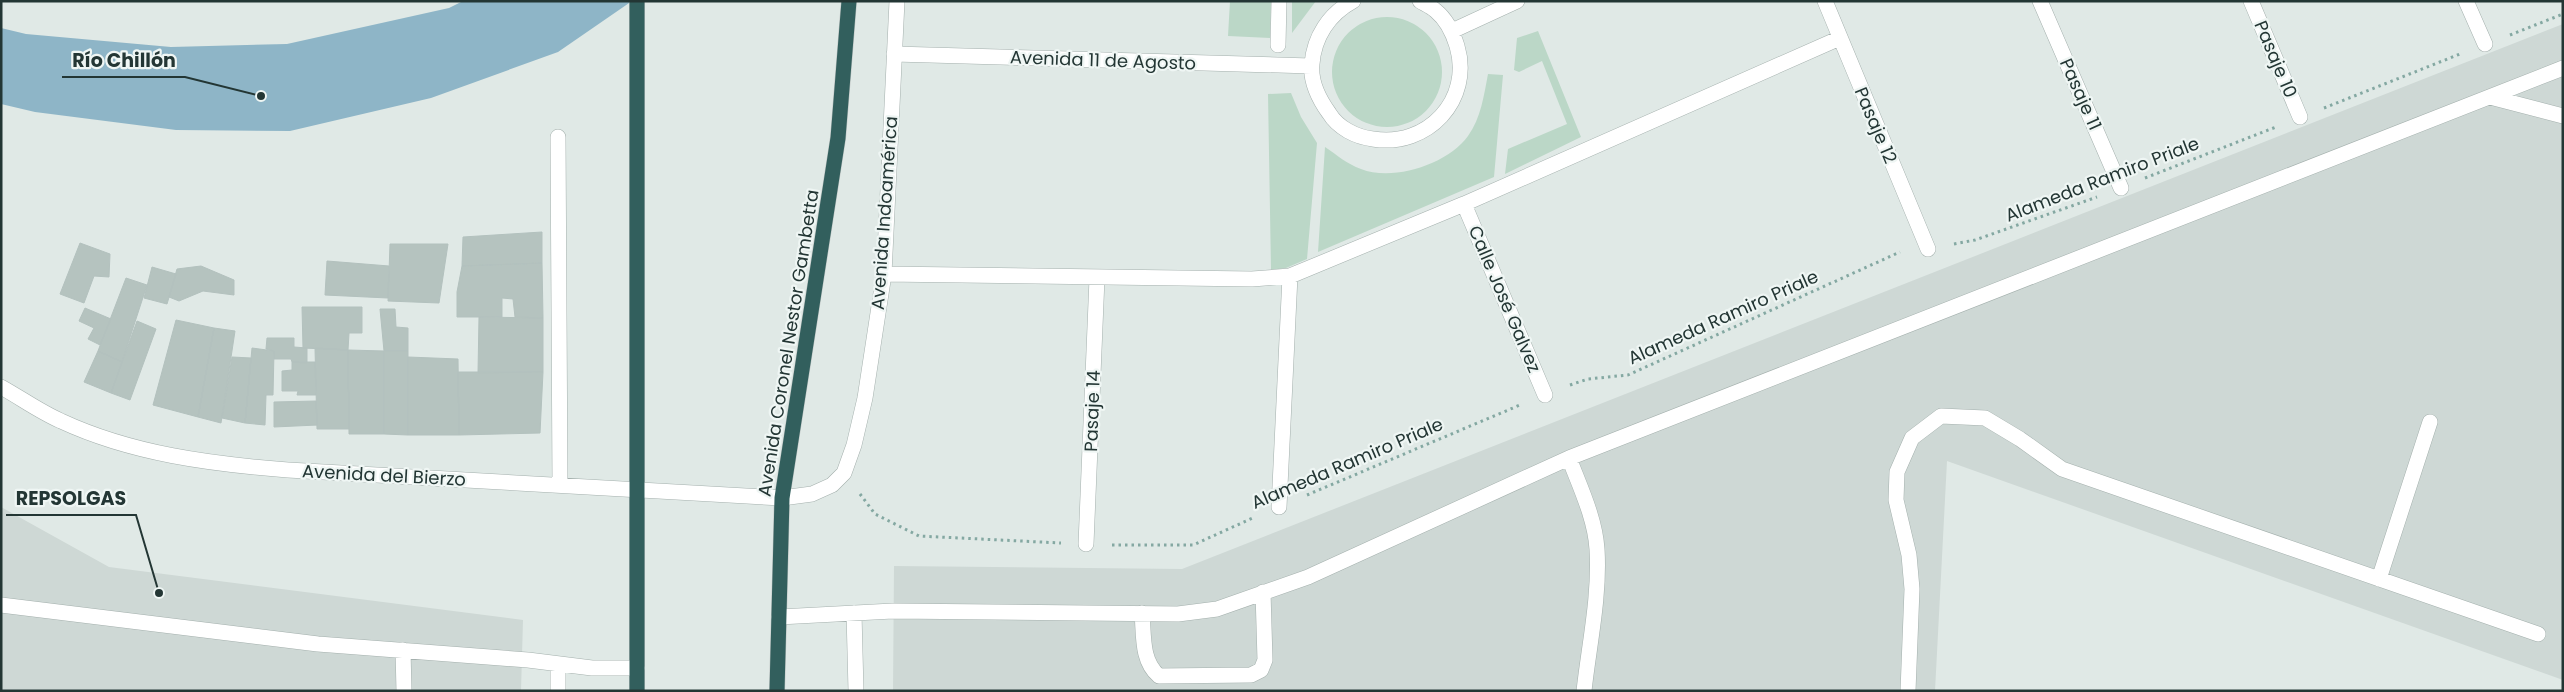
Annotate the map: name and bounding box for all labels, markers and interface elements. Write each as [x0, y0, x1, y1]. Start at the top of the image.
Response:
street label: Pasaje 10 [2249, 17, 2303, 101]
callout: Río Chillón [62, 43, 185, 77]
street label: Avenida 11 de Agosto [1010, 44, 1196, 76]
text: Río Chillón [72, 47, 176, 74]
street label: Pasaje 11 [2054, 54, 2108, 134]
street label: Pasaje 12 [1849, 83, 1903, 167]
street label: Avenida Indoamérica [865, 115, 903, 311]
street label: Alameda Ramiro Priale [2001, 130, 2203, 228]
street label: Avenida Coronel Nestor Gambetta [751, 188, 825, 498]
street label: Calle José Galvez [1463, 222, 1547, 376]
street label: Alameda Ramiro Priale [1624, 264, 1822, 370]
street label: Pasaje 14 [1078, 370, 1106, 452]
street label: Alameda Ramiro Priale [1247, 411, 1447, 515]
street label: Avenida del Bierzo [301, 458, 467, 492]
callout: REPSOLGAS [6, 481, 136, 515]
text: REPSOLGAS [16, 485, 126, 512]

